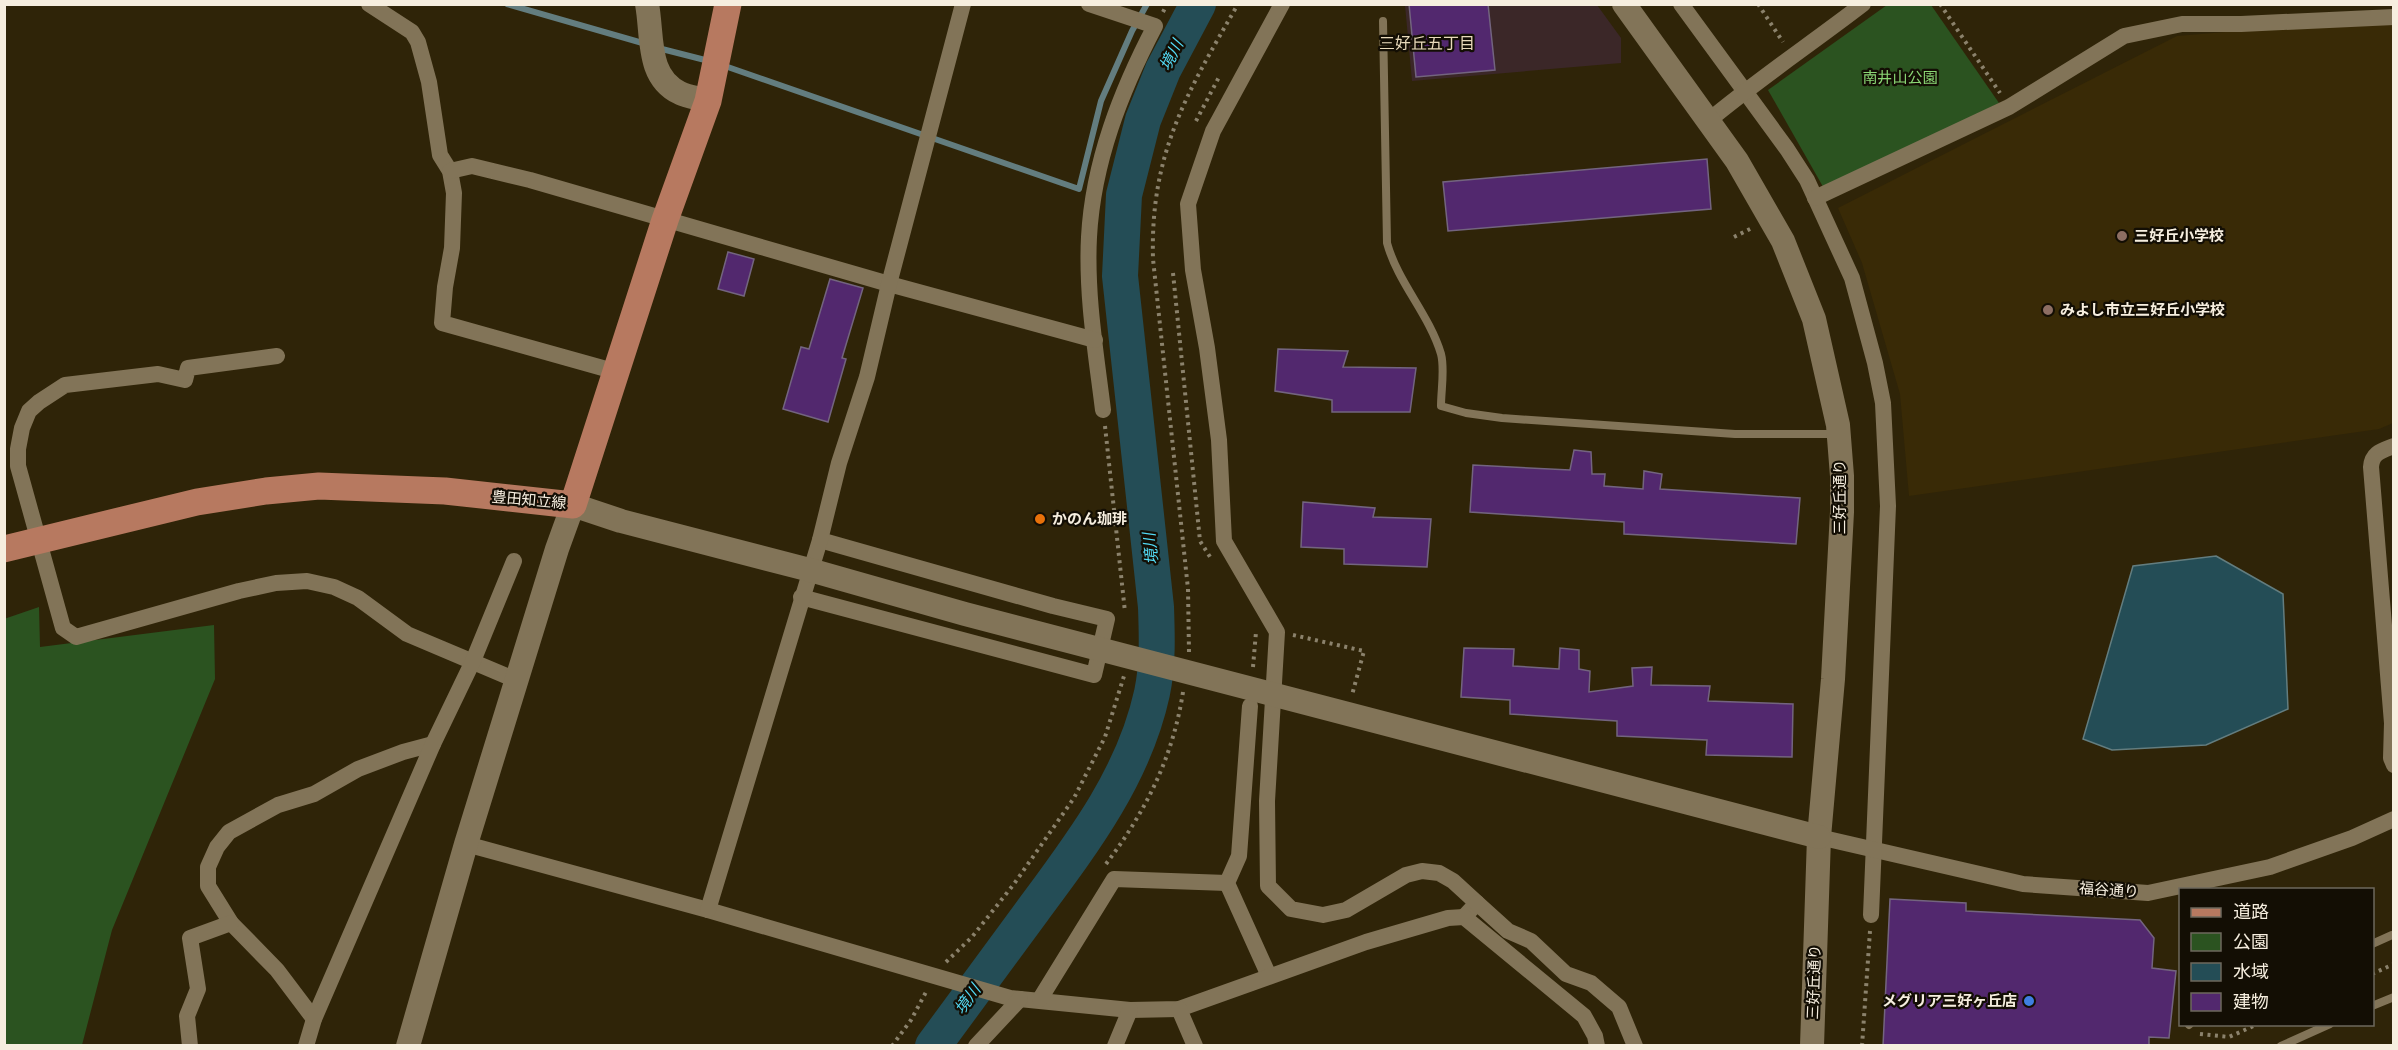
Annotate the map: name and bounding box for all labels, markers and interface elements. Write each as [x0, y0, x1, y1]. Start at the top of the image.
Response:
water label: 境川 [1157, 35, 1187, 73]
district label: 三好丘五丁目 [1379, 35, 1475, 52]
park label: 南井山公園 [1862, 69, 1938, 86]
place label: 三好丘小学校 [2134, 227, 2224, 244]
marker: 三好丘小学校 [2115, 229, 2129, 243]
place label: みよし市立三好丘小学校 [2060, 301, 2225, 318]
marker: みよし市立三好丘小学校 [2041, 303, 2055, 317]
street label: 三好丘通り [1831, 459, 1848, 535]
street label: 豊田知立線 [491, 488, 567, 511]
place label: かのん珈琲 [1052, 510, 1127, 527]
marker: かのん珈琲 [1033, 512, 1047, 526]
water label: 境川 [1140, 530, 1161, 566]
street label: 福谷通り [2079, 879, 2140, 900]
legend [2179, 888, 2374, 1026]
text: 道路 [2233, 902, 2269, 922]
text: 公園 [2233, 932, 2269, 952]
street label: 三好丘通り [1804, 944, 1823, 1020]
text: 水域 [2233, 962, 2269, 982]
water label: 境川 [951, 980, 985, 1017]
place label: メグリア三好ヶ丘店 [1882, 992, 2017, 1009]
text: 建物 [2233, 992, 2269, 1012]
marker: メグリア三好ヶ丘店 [2022, 994, 2036, 1008]

